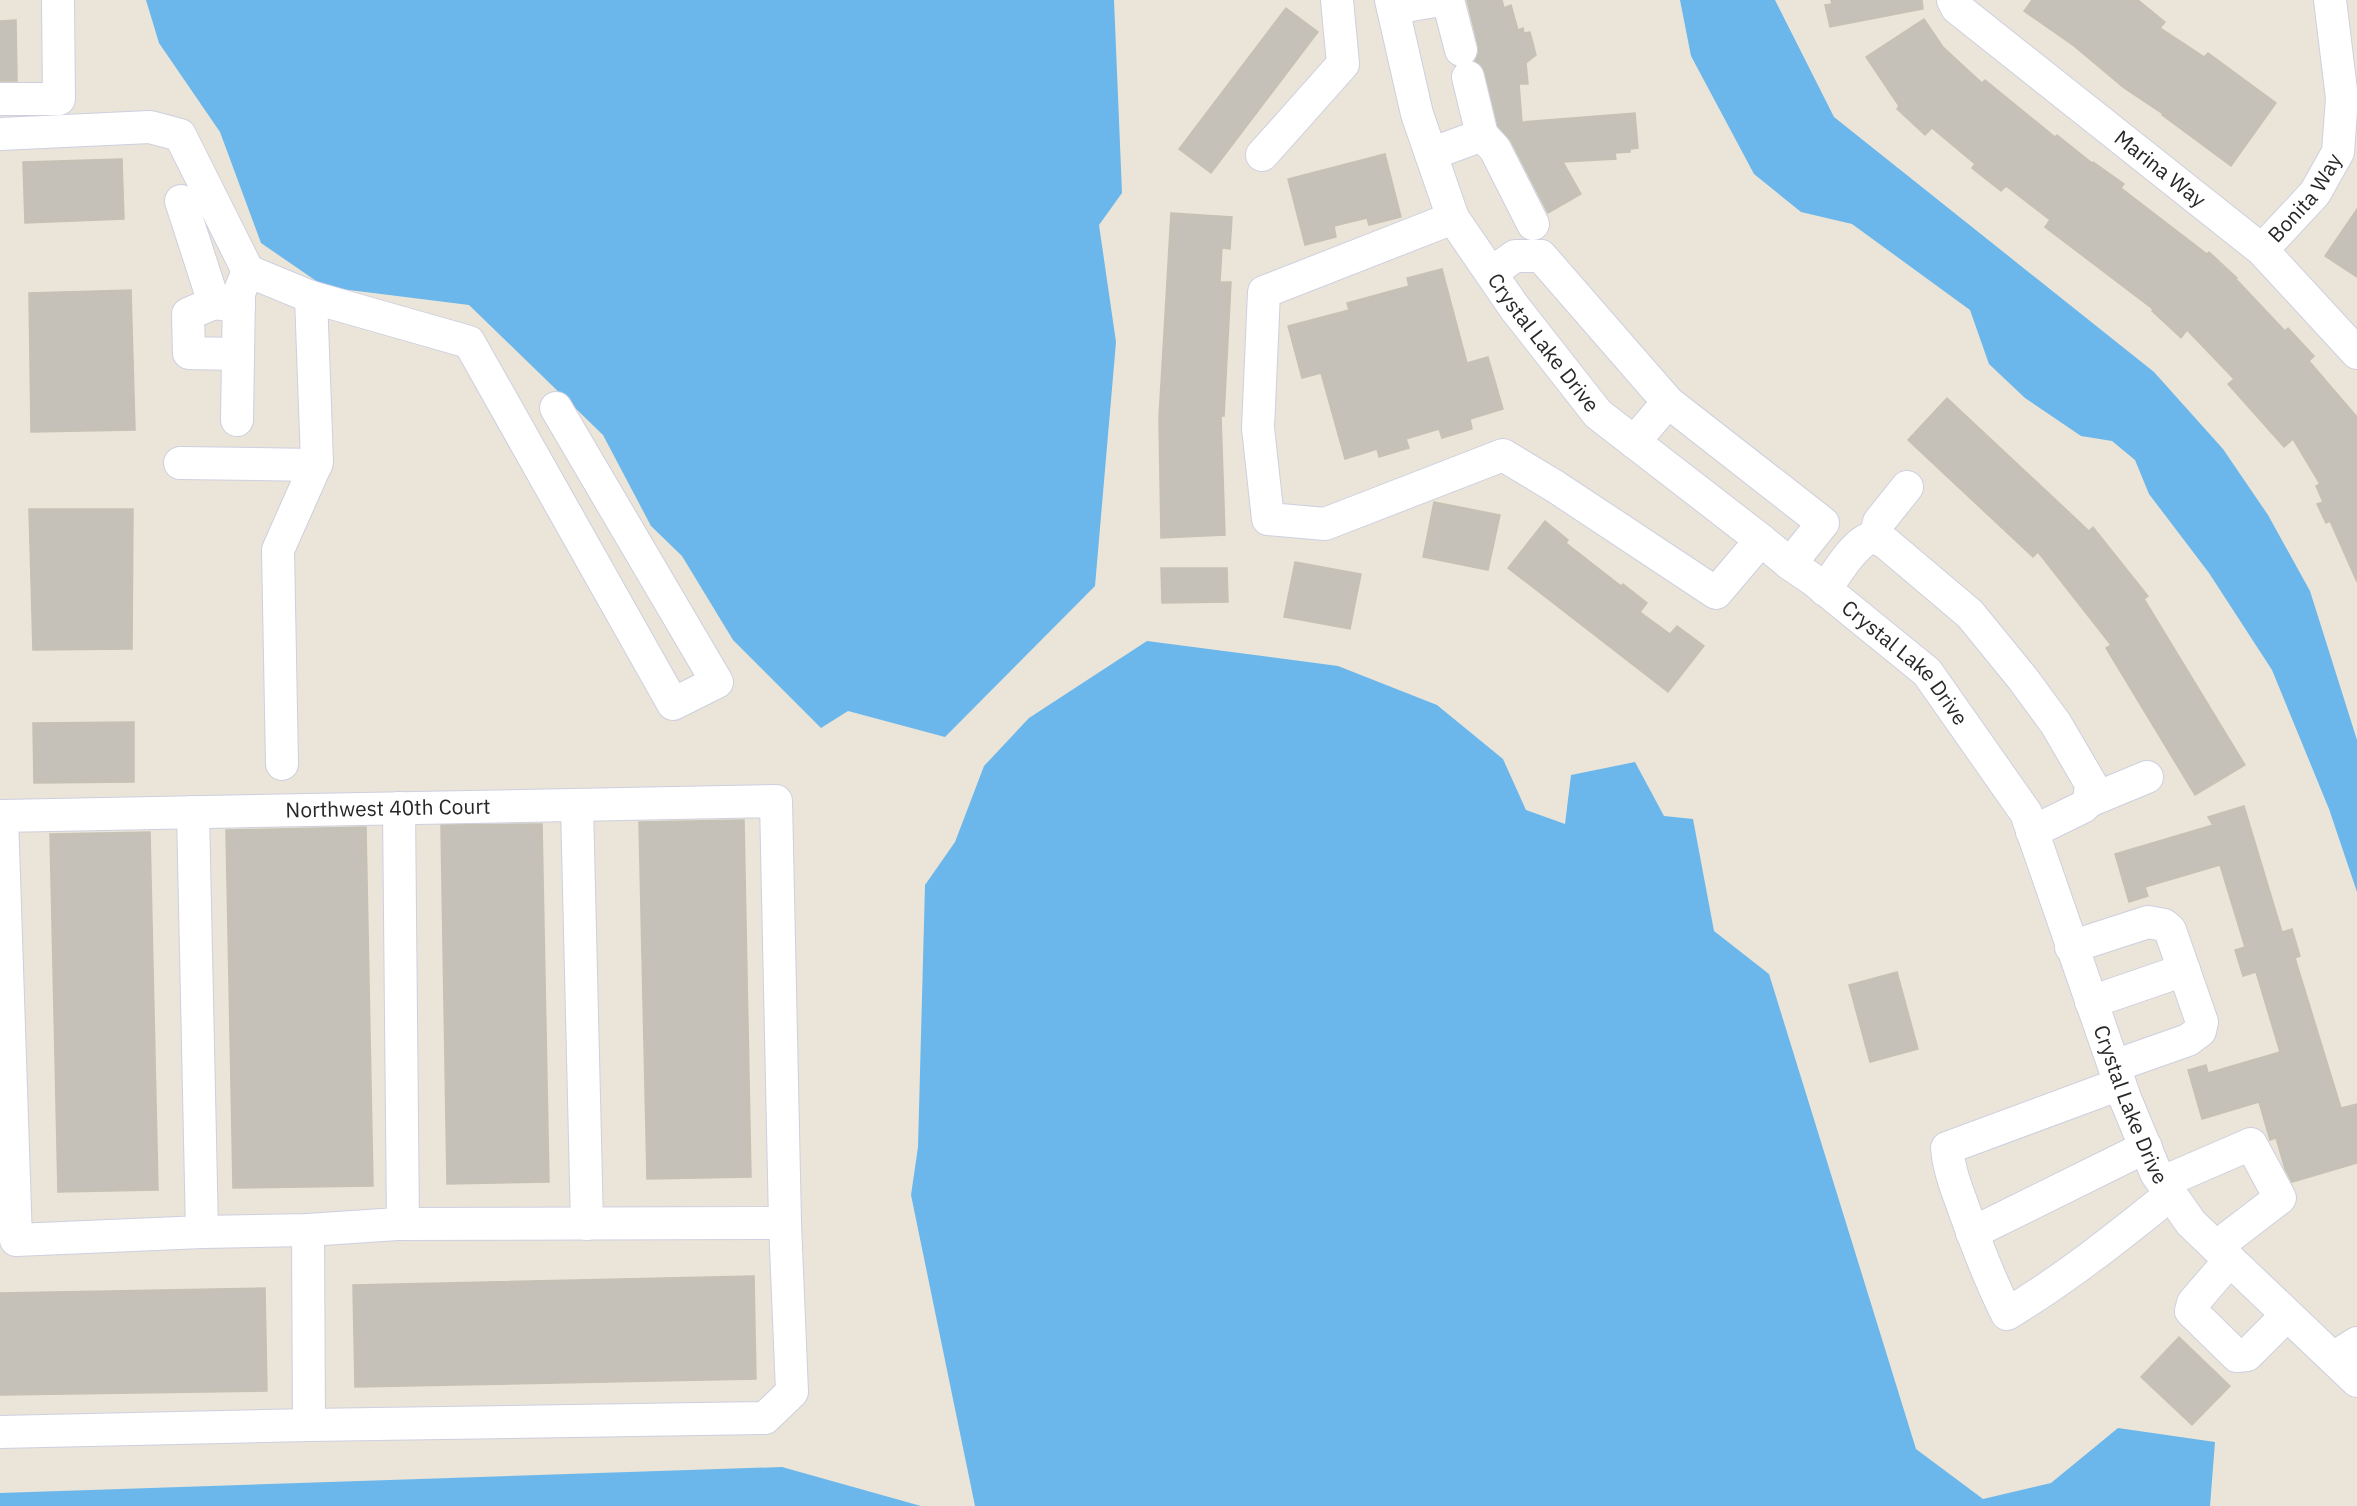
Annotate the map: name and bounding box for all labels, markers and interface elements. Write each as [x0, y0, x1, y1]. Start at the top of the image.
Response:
street label: Marina Way [2109, 123, 2213, 214]
street label: Bonita Way [2261, 147, 2348, 248]
street label: Crystal Lake Drive [1482, 267, 1606, 418]
street label: Crystal Lake Drive [1836, 593, 1975, 730]
street label: Northwest 40th Court [285, 792, 491, 824]
street label: Crystal Lake Drive [2088, 1021, 2175, 1189]

